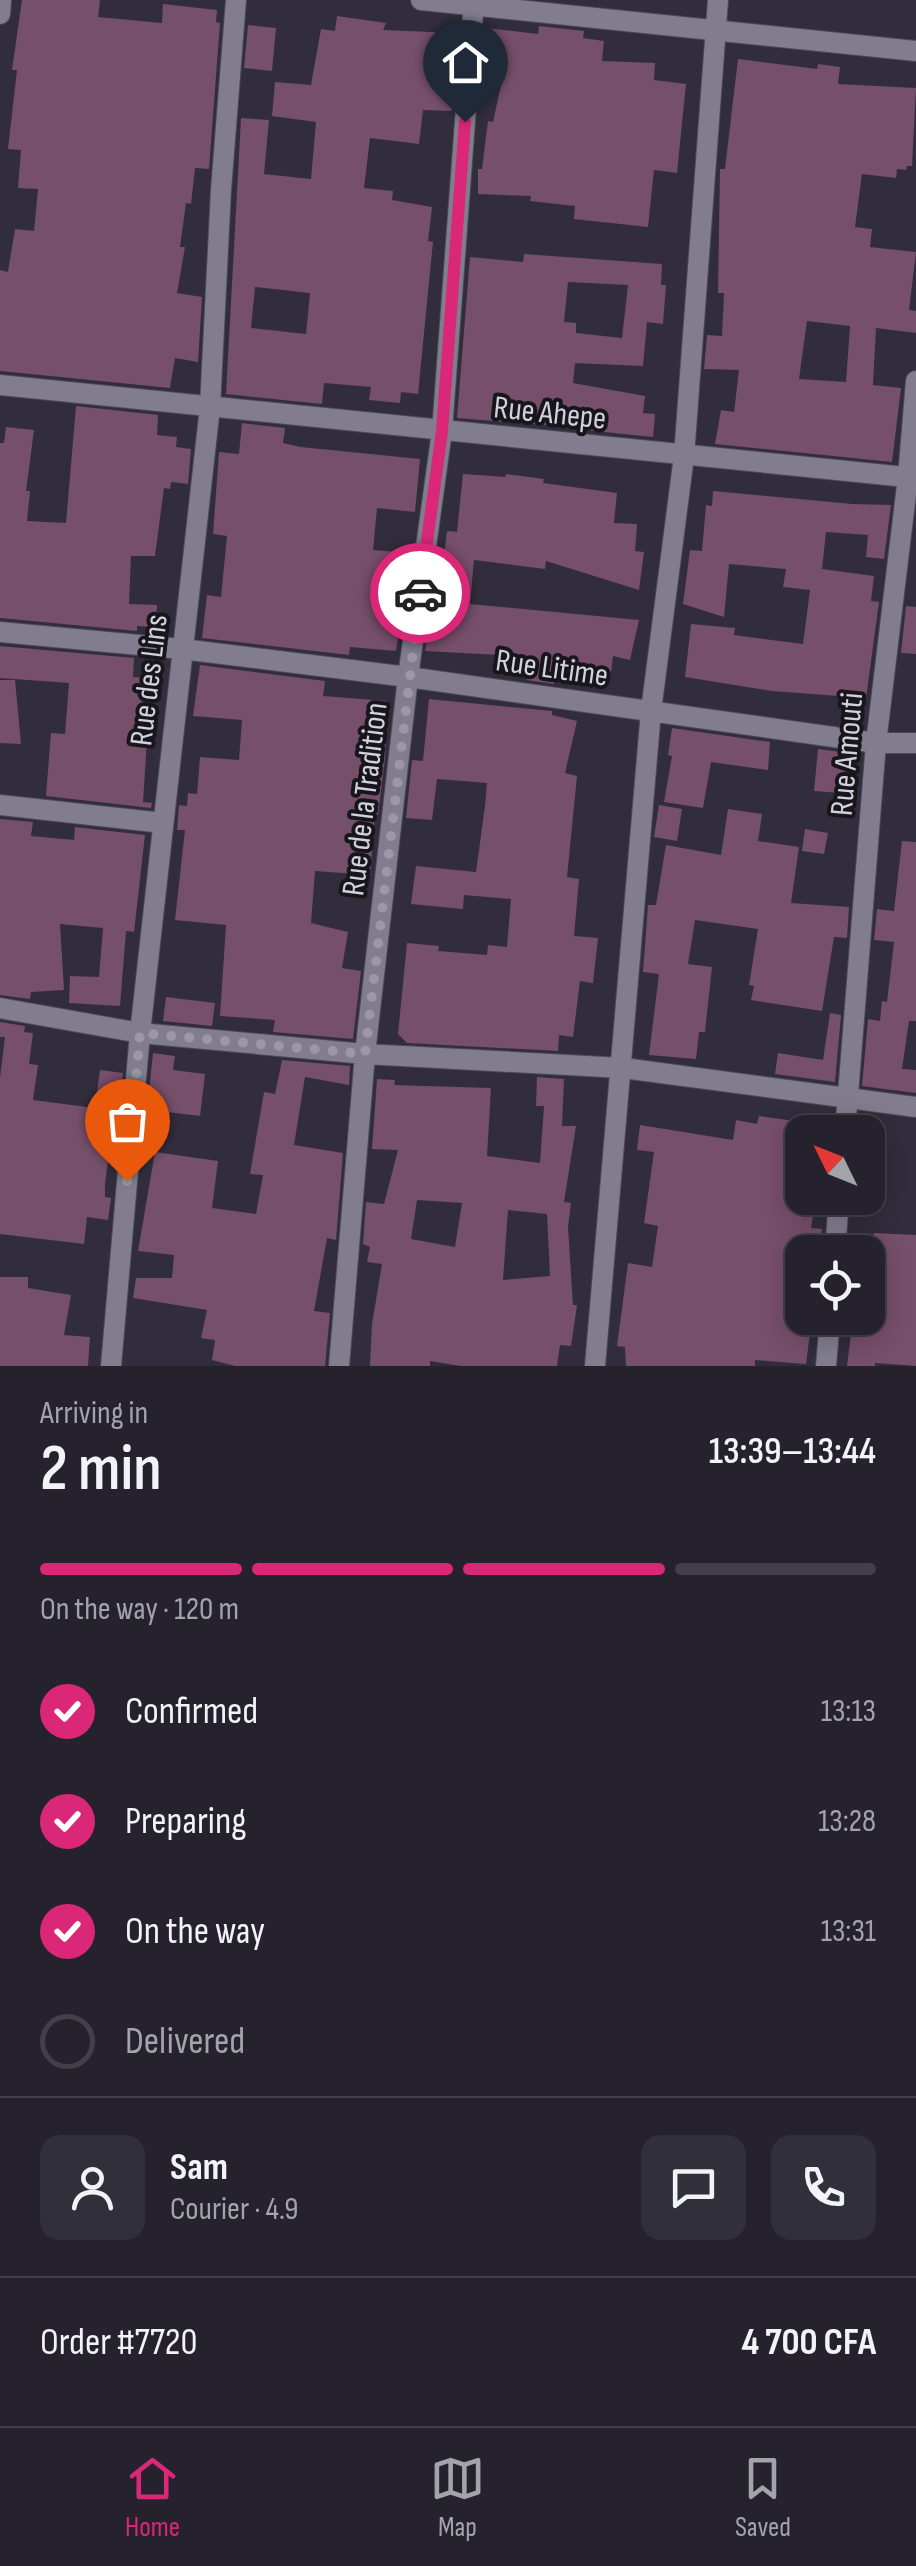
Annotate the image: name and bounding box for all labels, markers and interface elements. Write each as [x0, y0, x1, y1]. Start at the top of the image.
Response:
pin [423, 20, 508, 123]
icon: home [438, 35, 493, 90]
street label: Rue Ahepe [492, 388, 608, 439]
courier [370, 543, 470, 643]
icon: car [393, 566, 448, 621]
street label: Rue des Lins [122, 612, 177, 748]
street label: Rue Litime [493, 641, 610, 696]
street label: Rue Amouti [823, 691, 872, 817]
street label: Rue de la Tradition [334, 700, 397, 898]
pin [85, 1079, 170, 1182]
icon: bag [100, 1094, 155, 1149]
north arrow [785, 1115, 885, 1215]
map controls [785, 1115, 885, 1335]
button: locate [785, 1235, 885, 1335]
text: Arriving in [40, 1394, 148, 1433]
text: 13:39–13:44 [709, 1429, 876, 1474]
text: 2 min [40, 1431, 162, 1509]
text: On the way · 120 m [40, 1590, 239, 1629]
icon: check [40, 1684, 95, 1739]
text: Confirmed [125, 1689, 258, 1734]
text: 13:13 [821, 1692, 876, 1731]
icon: check [40, 1794, 95, 1849]
text: Preparing [125, 1799, 246, 1844]
text: 13:28 [818, 1802, 876, 1841]
icon: check [40, 1904, 95, 1959]
text: On the way [125, 1909, 265, 1954]
text: 13:31 [821, 1912, 876, 1951]
text: Delivered [125, 2019, 245, 2064]
button: person [40, 2135, 145, 2240]
button: chat [641, 2135, 746, 2240]
button: phone [771, 2135, 876, 2240]
text: Sam [170, 2145, 228, 2190]
text: Courier · 4.9 [170, 2190, 298, 2229]
text: Order #7720 [40, 2320, 197, 2365]
text: 4 700 CFA [741, 2320, 876, 2365]
tab: Home [125, 2451, 180, 2544]
tab: Map [430, 2451, 485, 2544]
tab: Saved [735, 2451, 791, 2544]

